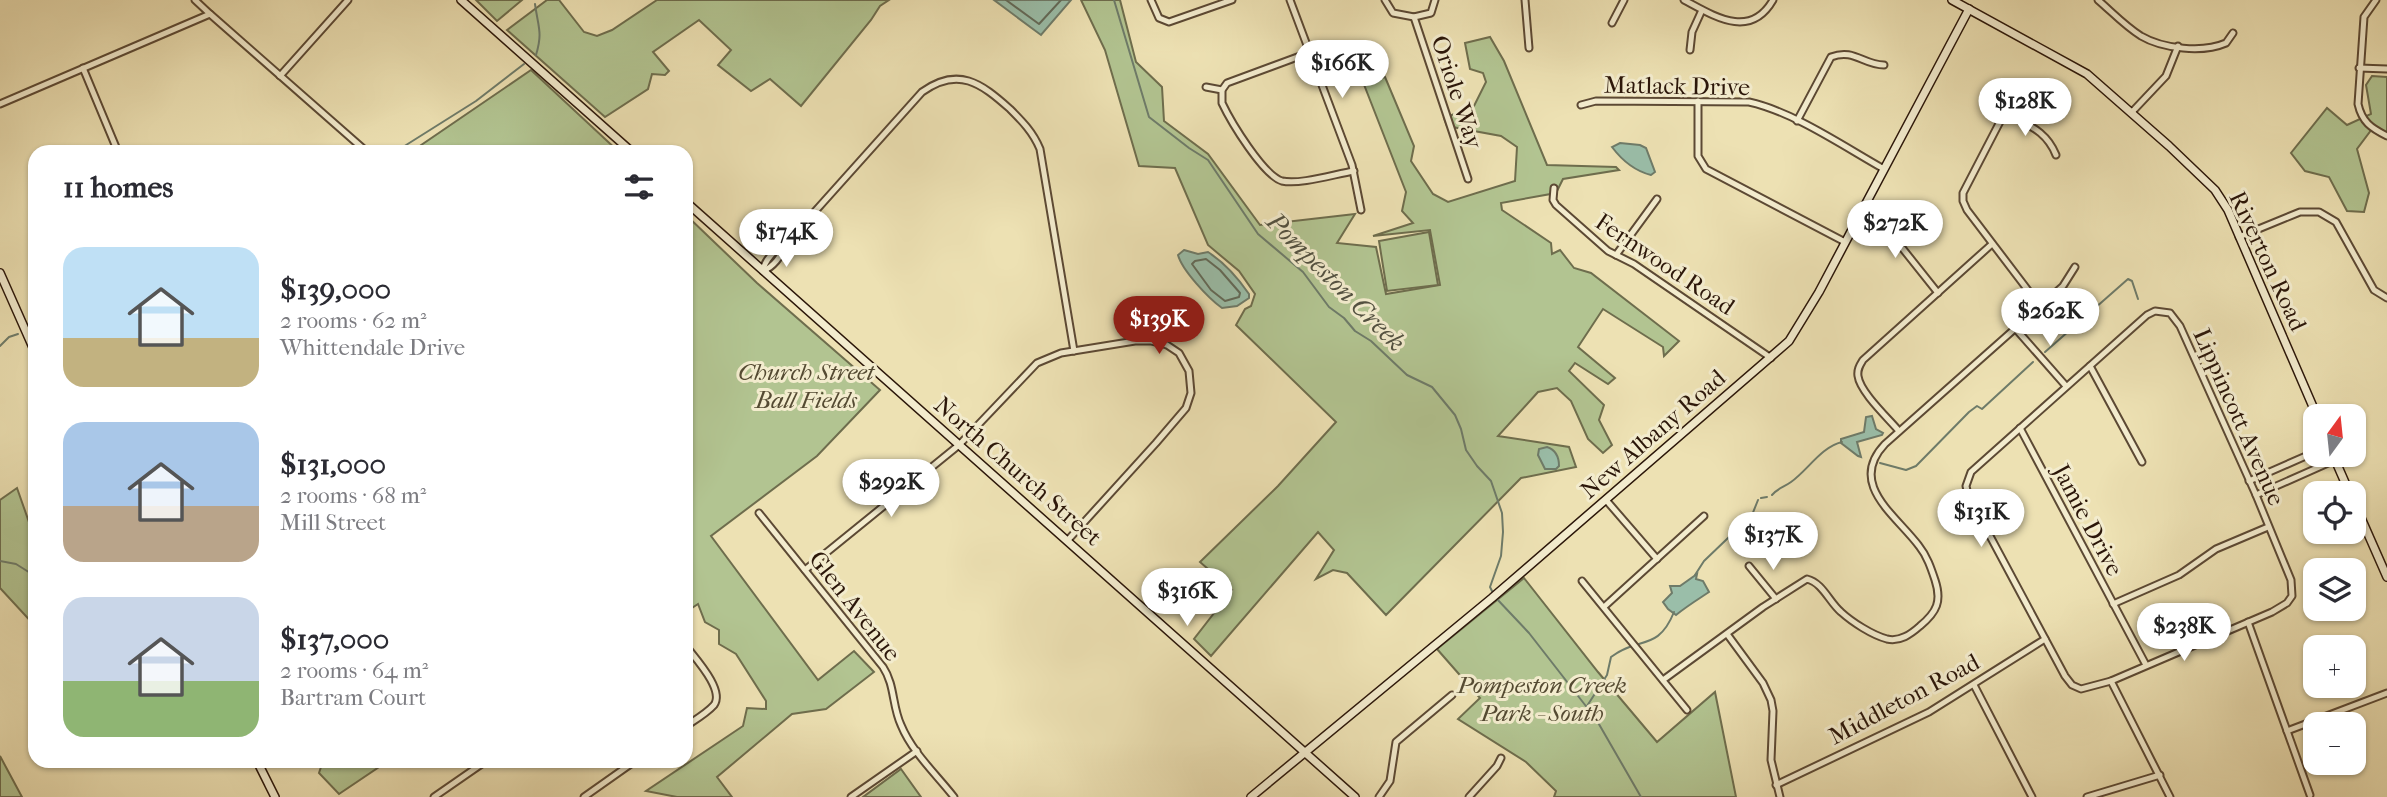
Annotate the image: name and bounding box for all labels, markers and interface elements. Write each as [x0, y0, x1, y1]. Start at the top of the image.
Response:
street label: Oriole Way [1426, 32, 1489, 153]
pin: $166K [1293, 41, 1391, 100]
text: $166K [1311, 49, 1373, 76]
street label: Matlack Drive [1604, 71, 1750, 101]
pin: $128K [1976, 78, 2074, 138]
text: $128K [1995, 87, 2055, 114]
icon: filters [620, 168, 658, 206]
text: 11 homes [63, 170, 173, 205]
street label: Riverton Road [2223, 187, 2313, 336]
pin: $272K [1846, 201, 1944, 260]
water label: Pompeston Creek [1259, 205, 1412, 358]
street label: Fernwood Road [1590, 207, 1741, 321]
text: $272K [1863, 209, 1927, 236]
pin: $174K [737, 210, 835, 269]
text: $174K [755, 218, 817, 245]
text: $139,000 [280, 272, 391, 307]
icon: home [119, 275, 203, 359]
pin: $262K [2001, 288, 2099, 348]
pin: $139K [1110, 296, 1208, 356]
text: $262K [2017, 297, 2083, 324]
text: $139K [1129, 305, 1189, 332]
text: 2 rooms · 62 m² [280, 307, 427, 334]
street label: Lippincott Avenue [2187, 324, 2291, 510]
text: Whittendale Drive [280, 334, 465, 361]
park label: Church Street Ball Fields [738, 358, 876, 414]
street label: New Albany Road [1575, 363, 1732, 504]
street label: North Church Street [929, 391, 1108, 552]
north arrow [2303, 404, 2366, 467]
map controls [2303, 404, 2366, 775]
text: $131,000 [280, 447, 386, 482]
icon: home [119, 450, 203, 534]
street label: Jamie Drive [2046, 458, 2129, 581]
pin: $292K [842, 460, 940, 519]
text: $292K [858, 468, 924, 495]
button: locate [2303, 481, 2366, 544]
text: 2 rooms · 68 m² [280, 482, 426, 509]
pin: $131K [1932, 490, 2030, 549]
text: $131K [1953, 498, 2009, 525]
text: Mill Street [280, 509, 386, 536]
pin: $137K [1724, 512, 1822, 572]
text: $137K [1744, 521, 1802, 548]
street label: Glen Avenue [803, 545, 907, 667]
button: layers [2303, 558, 2366, 621]
pin: $316K [1138, 568, 1236, 628]
text: $316K [1157, 577, 1217, 604]
pin: $238K [2135, 604, 2233, 663]
text: $238K [2153, 612, 2215, 639]
text: $137,000 [280, 622, 389, 657]
icon: home [119, 625, 203, 709]
button: + [2303, 635, 2366, 698]
street label: Middleton Road [1824, 647, 1985, 750]
text: 2 rooms · 64 m² [280, 657, 428, 684]
park label: Pompeston Creek Park - South [1456, 671, 1627, 727]
text: Bartram Court [280, 684, 426, 711]
button: − [2303, 712, 2366, 775]

